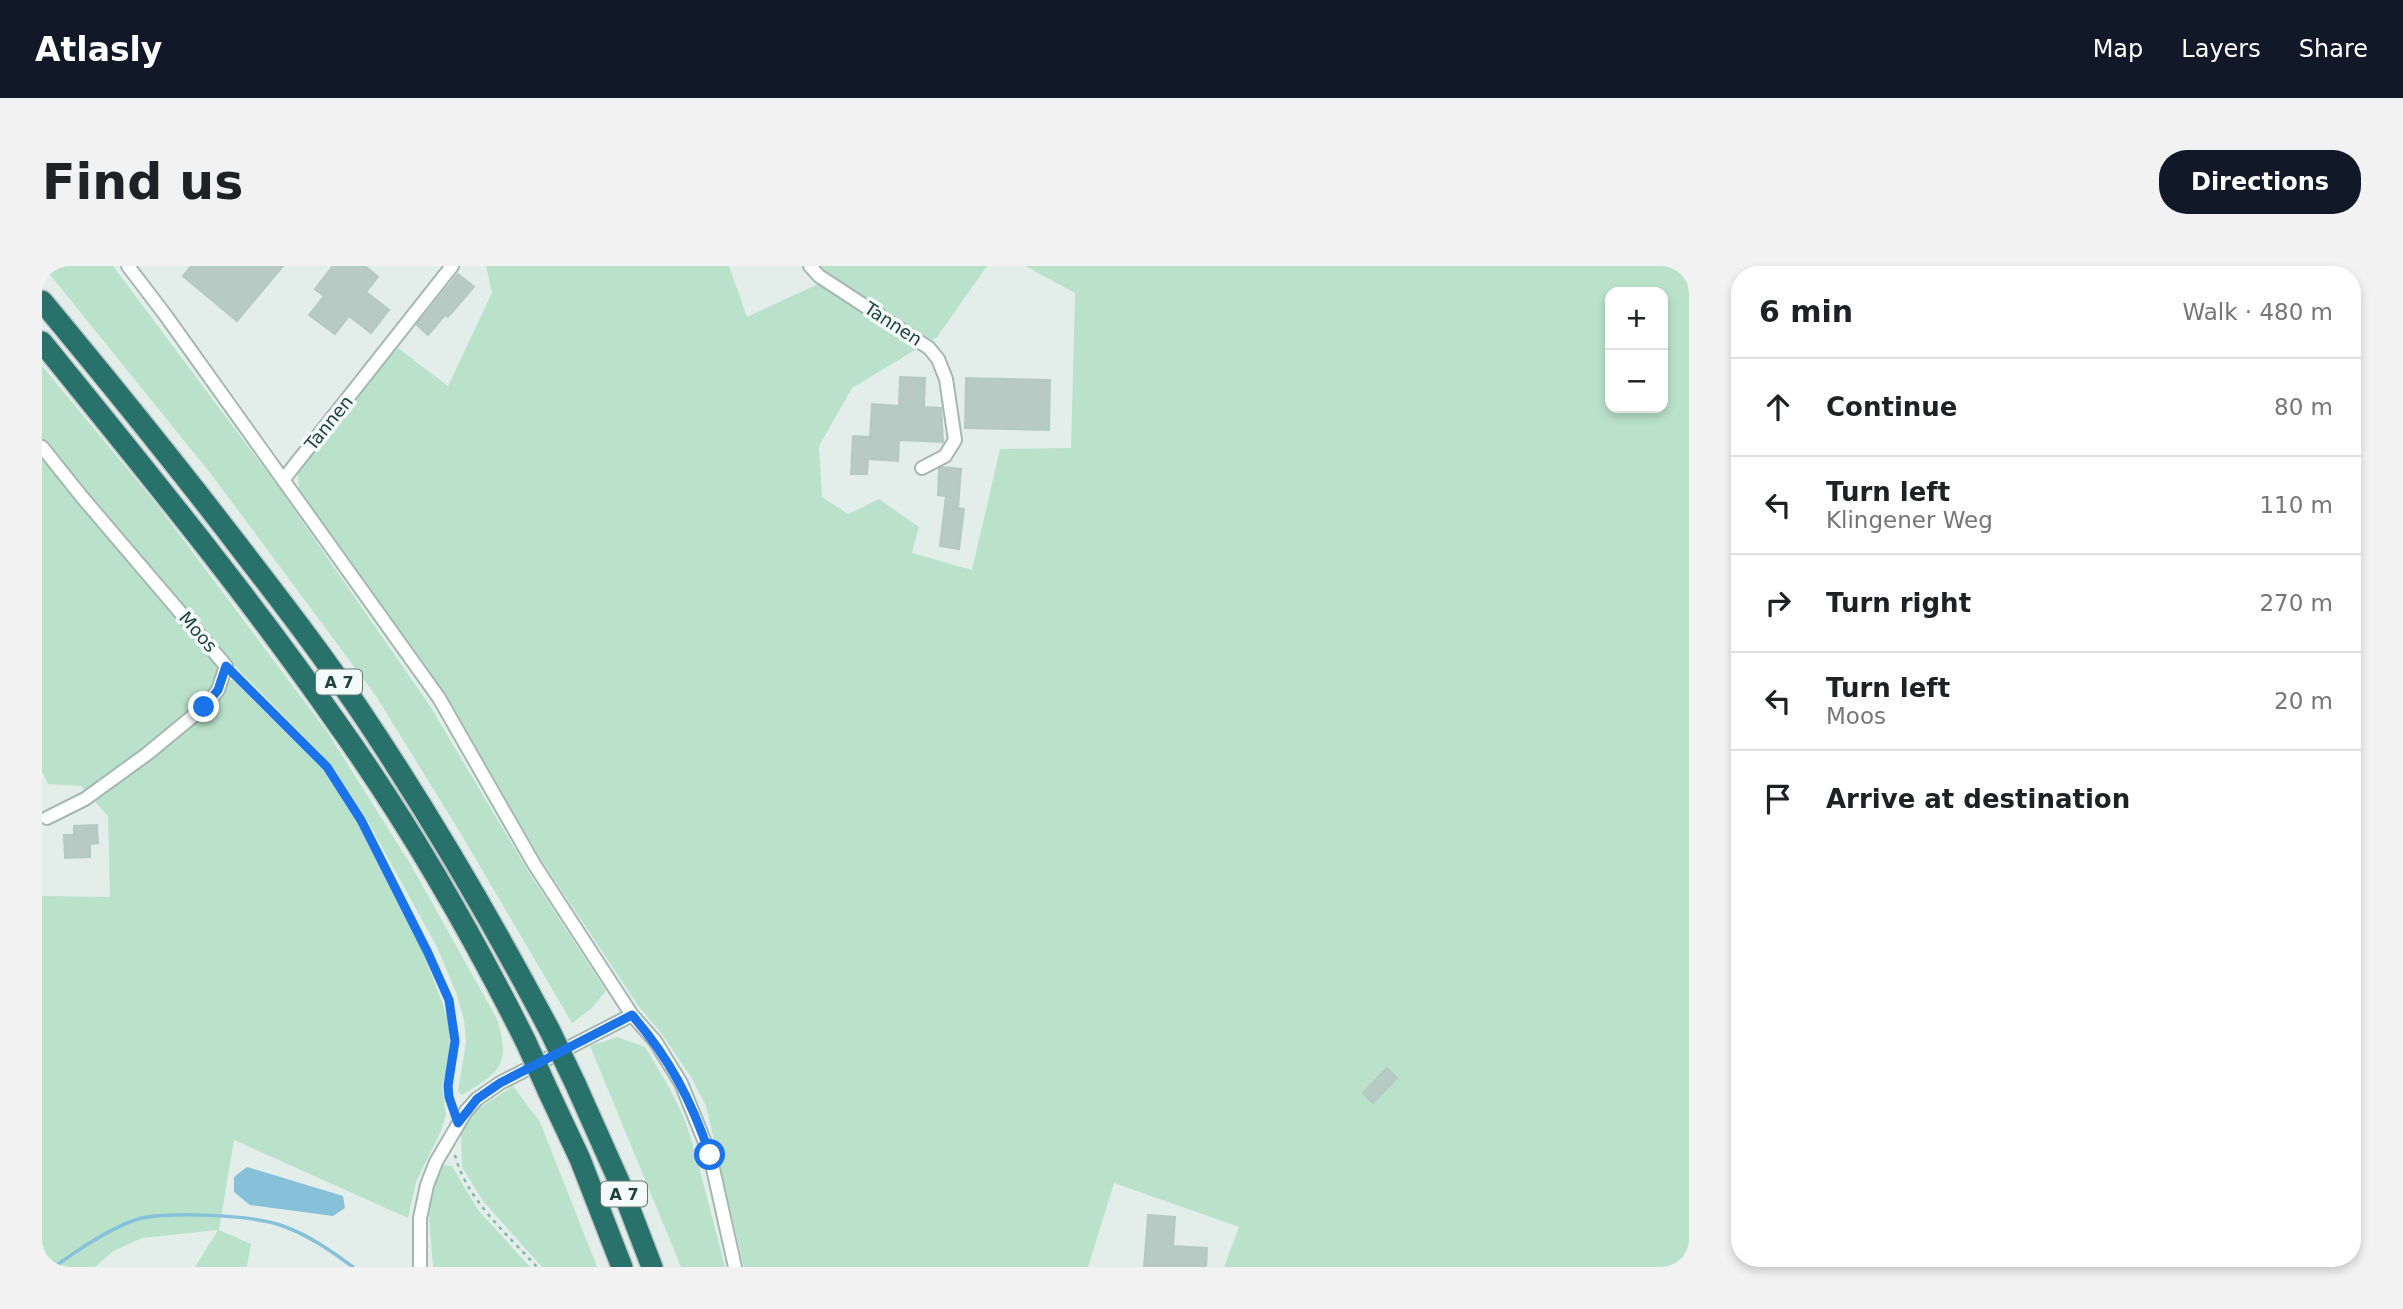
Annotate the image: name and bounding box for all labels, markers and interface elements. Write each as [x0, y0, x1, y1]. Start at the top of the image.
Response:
text: Atlasly [35, 30, 162, 69]
text: Map [2093, 35, 2143, 63]
text: Layers [2181, 35, 2261, 63]
text: Share [2299, 35, 2368, 63]
button: Directions [2159, 150, 2361, 214]
text: Find us [42, 154, 243, 211]
map controls [1605, 287, 1668, 413]
button: + [1605, 287, 1668, 350]
text: 6 min [1759, 294, 1853, 329]
street label: Tannen [860, 297, 926, 350]
text: Walk · 480 m [2182, 299, 2333, 325]
button: − [1605, 350, 1668, 413]
icon: ahead [1759, 388, 1797, 426]
street label: Tannen [300, 391, 357, 455]
text: Continue [1826, 392, 1957, 422]
text: 80 m [2274, 394, 2333, 420]
text: Turn left [1826, 477, 1950, 507]
icon: left [1759, 486, 1797, 524]
text: 110 m [2259, 492, 2333, 518]
text: Klingener Weg [1826, 507, 1993, 533]
icon: right [1759, 584, 1797, 622]
text: Turn right [1826, 588, 1971, 618]
text: 270 m [2259, 590, 2333, 616]
street label: Moos [175, 607, 222, 656]
road number: A 7 [316, 670, 362, 694]
text: Turn left [1826, 673, 1950, 703]
icon: left [1759, 682, 1797, 720]
text: 20 m [2274, 688, 2333, 714]
route end [188, 691, 219, 722]
text: Moos [1826, 703, 1886, 729]
icon: arrive [1759, 780, 1797, 818]
text: Arrive at destination [1826, 784, 2130, 814]
route start [694, 1139, 725, 1170]
road number: A 7 [601, 1182, 647, 1206]

